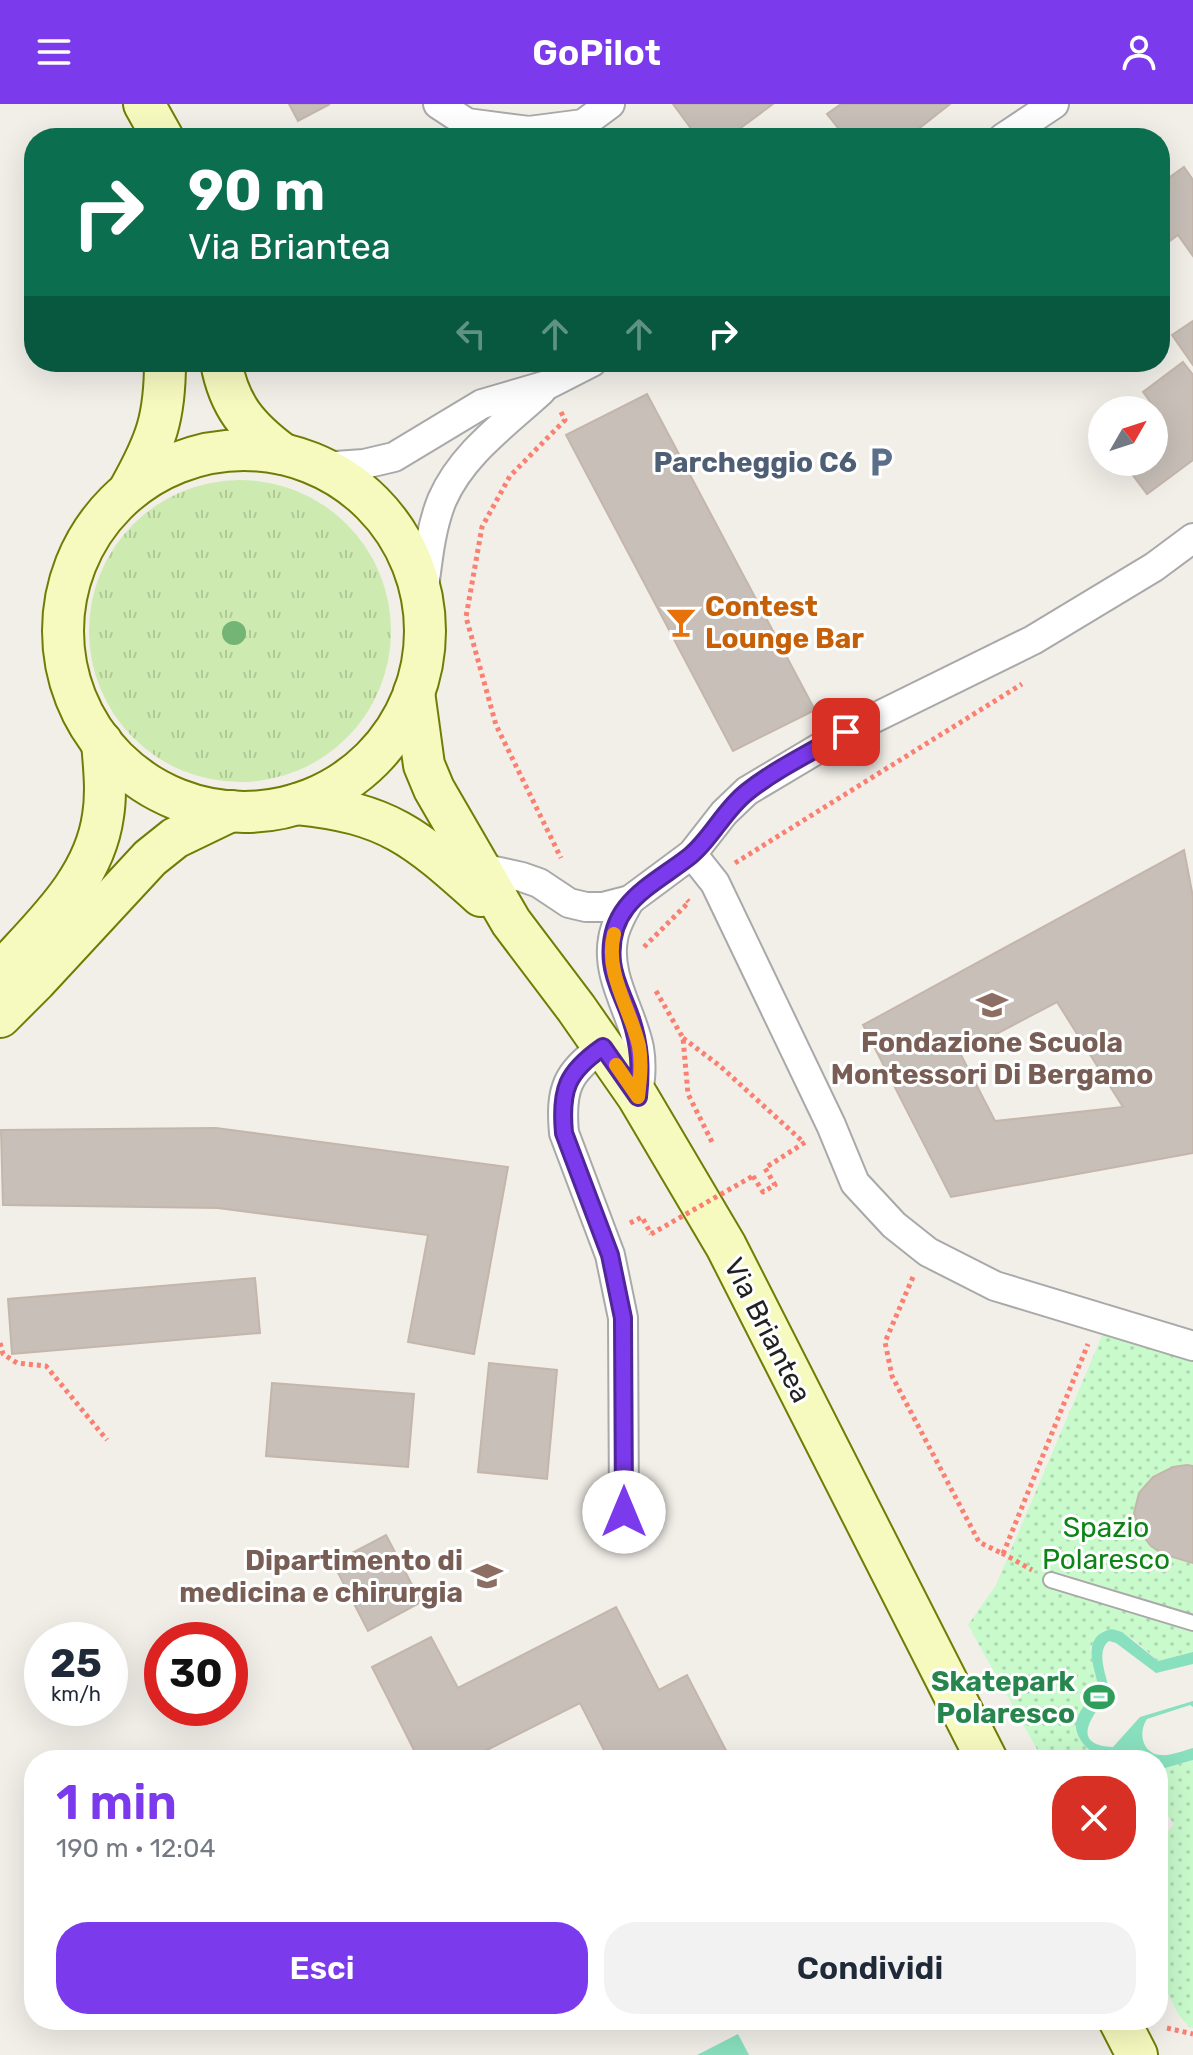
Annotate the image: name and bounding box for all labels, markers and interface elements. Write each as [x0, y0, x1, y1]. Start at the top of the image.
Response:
icon: menu [32, 30, 76, 74]
icon: person [1117, 30, 1161, 74]
text: GoPilot [532, 31, 661, 74]
text: 90 m [188, 158, 325, 224]
icon: right [56, 160, 160, 264]
text: Via Briantea [188, 225, 391, 268]
icon: left [449, 312, 493, 356]
icon: ahead [533, 312, 577, 356]
icon: ahead [617, 312, 661, 356]
icon: right [701, 312, 745, 356]
north arrow [1088, 396, 1168, 476]
map controls [1088, 396, 1168, 476]
parking icon: Parcheggio C6 [864, 445, 898, 479]
place label: Parcheggio C6 [653, 446, 857, 479]
place label: Contest Lounge Bar [705, 590, 864, 655]
bar icon: Contest Lounge Bar [664, 605, 698, 639]
pin [812, 698, 880, 766]
icon: arrive [824, 710, 868, 754]
school or university icon: Fondazione Scuola Montessori Di Bergamo [975, 988, 1009, 1022]
place label: Fondazione Scuola Montessori Di Bergamo [831, 1026, 1153, 1091]
street label: Via Briantea [717, 1252, 818, 1408]
position arrow [582, 1470, 666, 1554]
park label: Spazio Polaresco [1042, 1511, 1170, 1576]
place label: Dipartimento di medicina e chirurgia [179, 1544, 463, 1609]
school or university icon: Dipartimento di medicina e chirurgia [470, 1559, 504, 1593]
speed limit sign: 30 [144, 1622, 248, 1726]
text: 25 [50, 1640, 102, 1687]
place label: Skatepark Polaresco [931, 1665, 1076, 1730]
sports icon: Skatepark Polaresco [1082, 1680, 1116, 1714]
text: km/h [51, 1682, 101, 1706]
text: 1 min [56, 1774, 177, 1831]
button: close [1052, 1776, 1136, 1860]
text: 190 m · 12:04 [56, 1833, 216, 1864]
button: Esci [56, 1922, 588, 2014]
button: Condividi [604, 1922, 1136, 2014]

